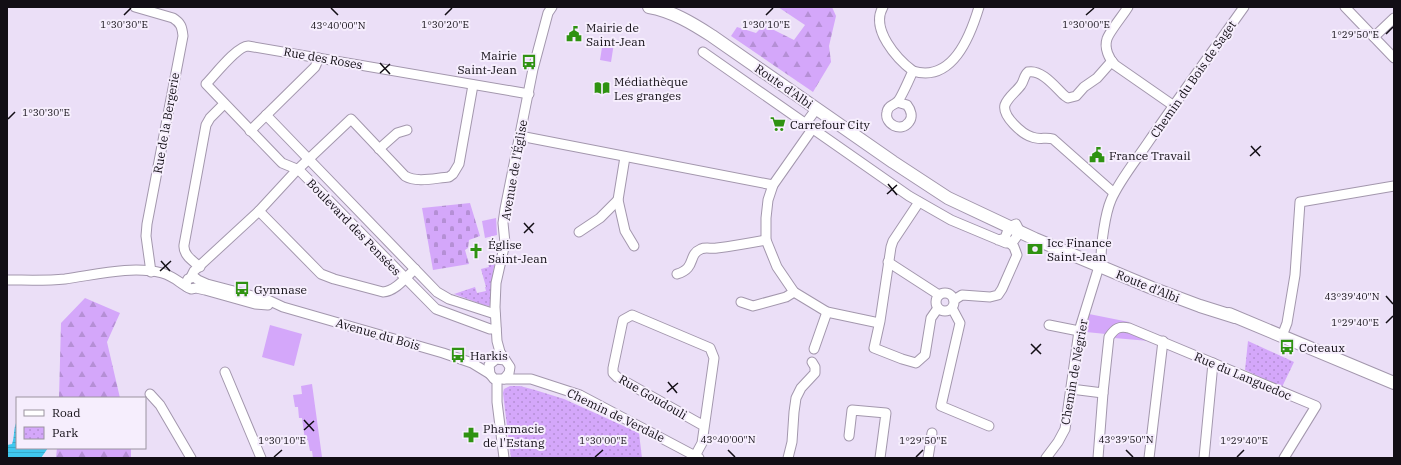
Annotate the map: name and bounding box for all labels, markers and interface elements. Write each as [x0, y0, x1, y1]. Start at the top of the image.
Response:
text: 1°30'30"E [100, 18, 148, 31]
text: 1°30'20"E [421, 18, 469, 31]
text: 1°30'10"E [742, 18, 790, 31]
text: 1°30'00"E [1062, 18, 1110, 31]
street label: Chemin du Bois de Saget [1147, 18, 1239, 140]
text: 43°40'00"N [311, 19, 366, 32]
place label: Mairie de Saint-Jean [586, 20, 646, 49]
public building icon: Mairie de Saint-Jean [565, 25, 583, 43]
text: 1°29'50"E [1331, 28, 1379, 41]
street label: Rue des Roses [282, 44, 364, 72]
place label: Mairie Saint-Jean [458, 48, 517, 77]
bus stop icon: Mairie Saint-Jean [520, 53, 538, 71]
street label: Route d'Albi [752, 61, 816, 112]
street label: Rue de la Bergerie [150, 71, 182, 175]
place label: Médiathèque Les granges [614, 74, 688, 103]
library icon: Médiathèque Les granges [593, 79, 611, 97]
text: 1°30'30"E [22, 106, 70, 119]
supermarket icon: Carrefour City [769, 115, 787, 133]
place label: Carrefour City [790, 117, 870, 132]
street label: Avenue de l'Église [498, 119, 530, 221]
public building icon: France Travail [1088, 146, 1106, 164]
place label: France Travail [1109, 148, 1191, 163]
street label: Boulevard des Pensées [304, 175, 404, 279]
place label: Icc Finance Saint-Jean [1047, 235, 1112, 264]
place label: Église Saint-Jean [488, 237, 548, 266]
bank icon: Icc Finance Saint-Jean [1026, 240, 1044, 258]
church icon: Église Saint-Jean [467, 242, 485, 260]
street label: Route d'Albi [1114, 266, 1182, 306]
bus stop icon: Gymnase [233, 280, 251, 298]
place label: Gymnase [254, 282, 307, 297]
text: 43°39'40"N [1325, 290, 1380, 303]
street label: Avenue du Bois [334, 315, 422, 353]
text: 1°29'40"E [1331, 316, 1379, 329]
street label: Chemin de Négrier [1057, 317, 1091, 426]
bus stop icon: Coteaux [1278, 338, 1296, 356]
place label: Coteaux [1299, 340, 1345, 355]
bus stop icon: Harkis [449, 346, 467, 364]
place label: Harkis [470, 348, 508, 363]
street label: Rue du Languedoc [1192, 349, 1294, 403]
street label: Rue Goudouli [616, 371, 690, 423]
street label: Chemin de Verdale [565, 385, 667, 445]
legend [16, 397, 146, 449]
text: Road [52, 405, 81, 420]
place label: Pharmacie de l'Estang [483, 421, 545, 450]
text: Park [52, 425, 78, 440]
pharmacy icon: Pharmacie de l'Estang [462, 426, 480, 444]
text: 43°40'00"N [701, 433, 756, 446]
text: 43°39'50"N [1099, 433, 1154, 446]
text: 1°30'10"E [258, 434, 306, 447]
text: 1°30'00"E [579, 434, 627, 447]
text: 1°29'50"E [899, 434, 947, 447]
text: 1°29'40"E [1220, 434, 1268, 447]

